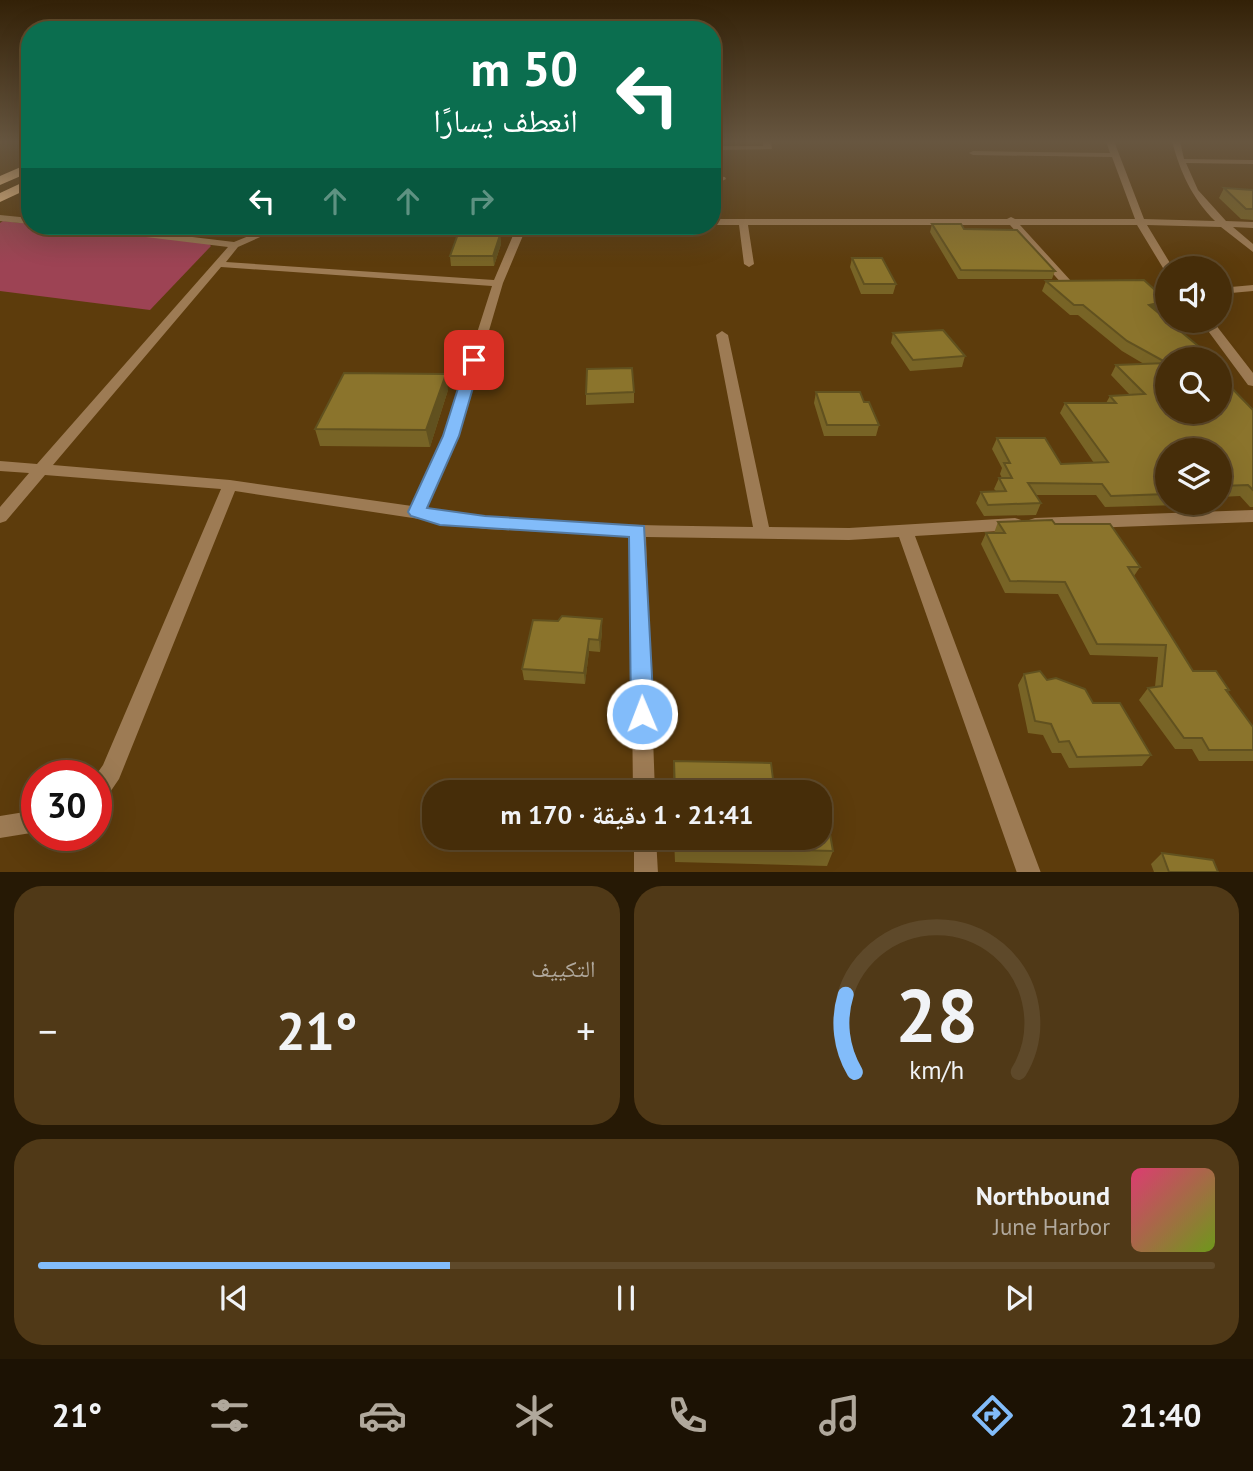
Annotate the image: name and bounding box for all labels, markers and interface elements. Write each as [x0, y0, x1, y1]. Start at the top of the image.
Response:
text: 50 m [471, 36, 578, 100]
icon: left [602, 49, 693, 140]
text: انعطف يسارًا [433, 99, 578, 141]
icon: left [243, 182, 281, 220]
icon: ahead [316, 182, 354, 220]
icon: ahead [389, 182, 427, 220]
icon: right [462, 182, 500, 220]
map controls [1155, 256, 1232, 515]
button: sound [1155, 256, 1232, 333]
pin [444, 330, 504, 390]
icon: arrive [455, 341, 493, 379]
button: search [1155, 347, 1232, 424]
button: layers [1155, 438, 1232, 515]
position arrow [605, 677, 679, 751]
speed limit sign: 30 [21, 760, 112, 851]
text: 21:41 · 1 دقيقة · 170 m [500, 798, 754, 831]
text: التكييف [531, 954, 596, 983]
text: 28 [895, 968, 978, 1062]
text: 21° [276, 997, 358, 1064]
text: − [38, 1006, 57, 1055]
text: + [576, 1006, 595, 1055]
text: km/h [909, 1053, 964, 1085]
text: Northbound [976, 1179, 1110, 1212]
text: June Harbor [993, 1212, 1110, 1241]
icon: previous [215, 1279, 253, 1317]
icon: pause [607, 1279, 645, 1317]
icon: next [1000, 1279, 1038, 1317]
icon: filters [205, 1391, 254, 1440]
icon: car [358, 1391, 407, 1440]
icon: climate [510, 1391, 559, 1440]
icon: phone [663, 1391, 712, 1440]
icon: music [815, 1391, 864, 1440]
icon: directions [968, 1391, 1017, 1440]
text: 21° [52, 1394, 102, 1436]
text: 21:40 [1120, 1394, 1201, 1436]

